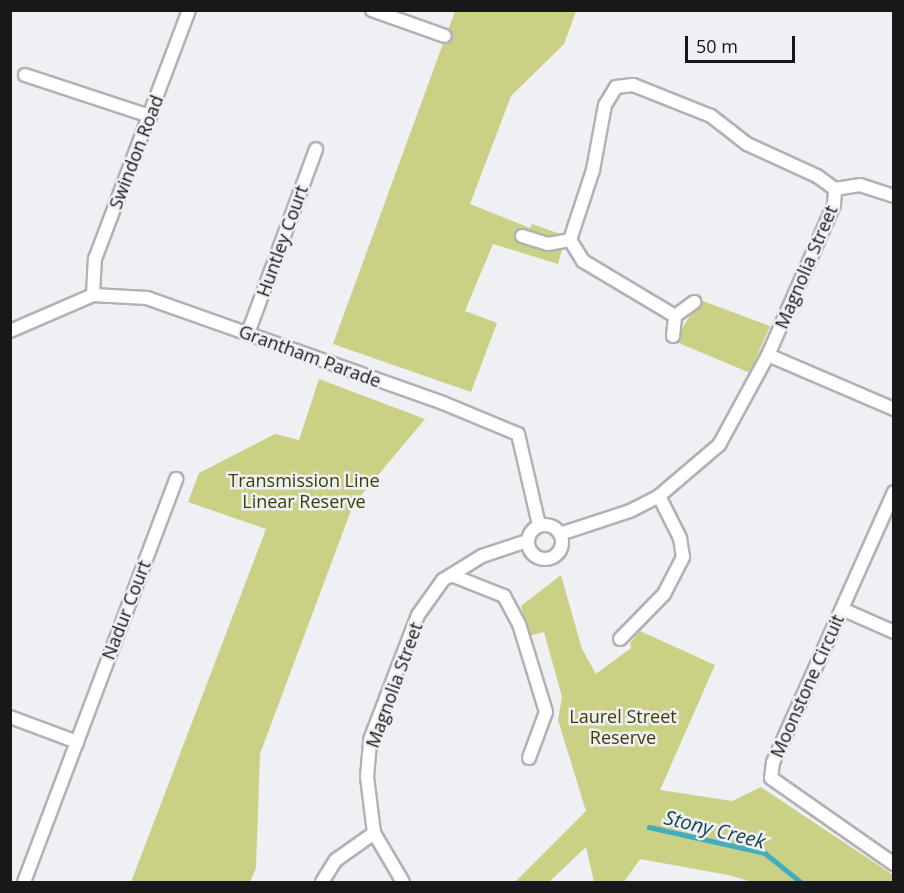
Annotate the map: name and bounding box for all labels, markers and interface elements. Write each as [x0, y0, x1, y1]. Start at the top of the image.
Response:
scale bar [688, 24, 798, 62]
text: 50 m [696, 34, 738, 58]
street label: Swindon Road [104, 92, 168, 212]
street label: Huntley Court [252, 182, 312, 300]
street label: Magnolia Street [770, 202, 842, 332]
street label: Grantham Parade [236, 320, 384, 392]
park label: Transmission Line Linear Reserve [228, 470, 380, 512]
street label: Nadur Court [97, 557, 155, 663]
street label: Moonstone Circuit [766, 611, 848, 761]
street label: Magnolia Street [361, 619, 427, 751]
park label: Laurel Street Reserve [569, 706, 677, 748]
water label: Stony Creek [662, 805, 768, 853]

